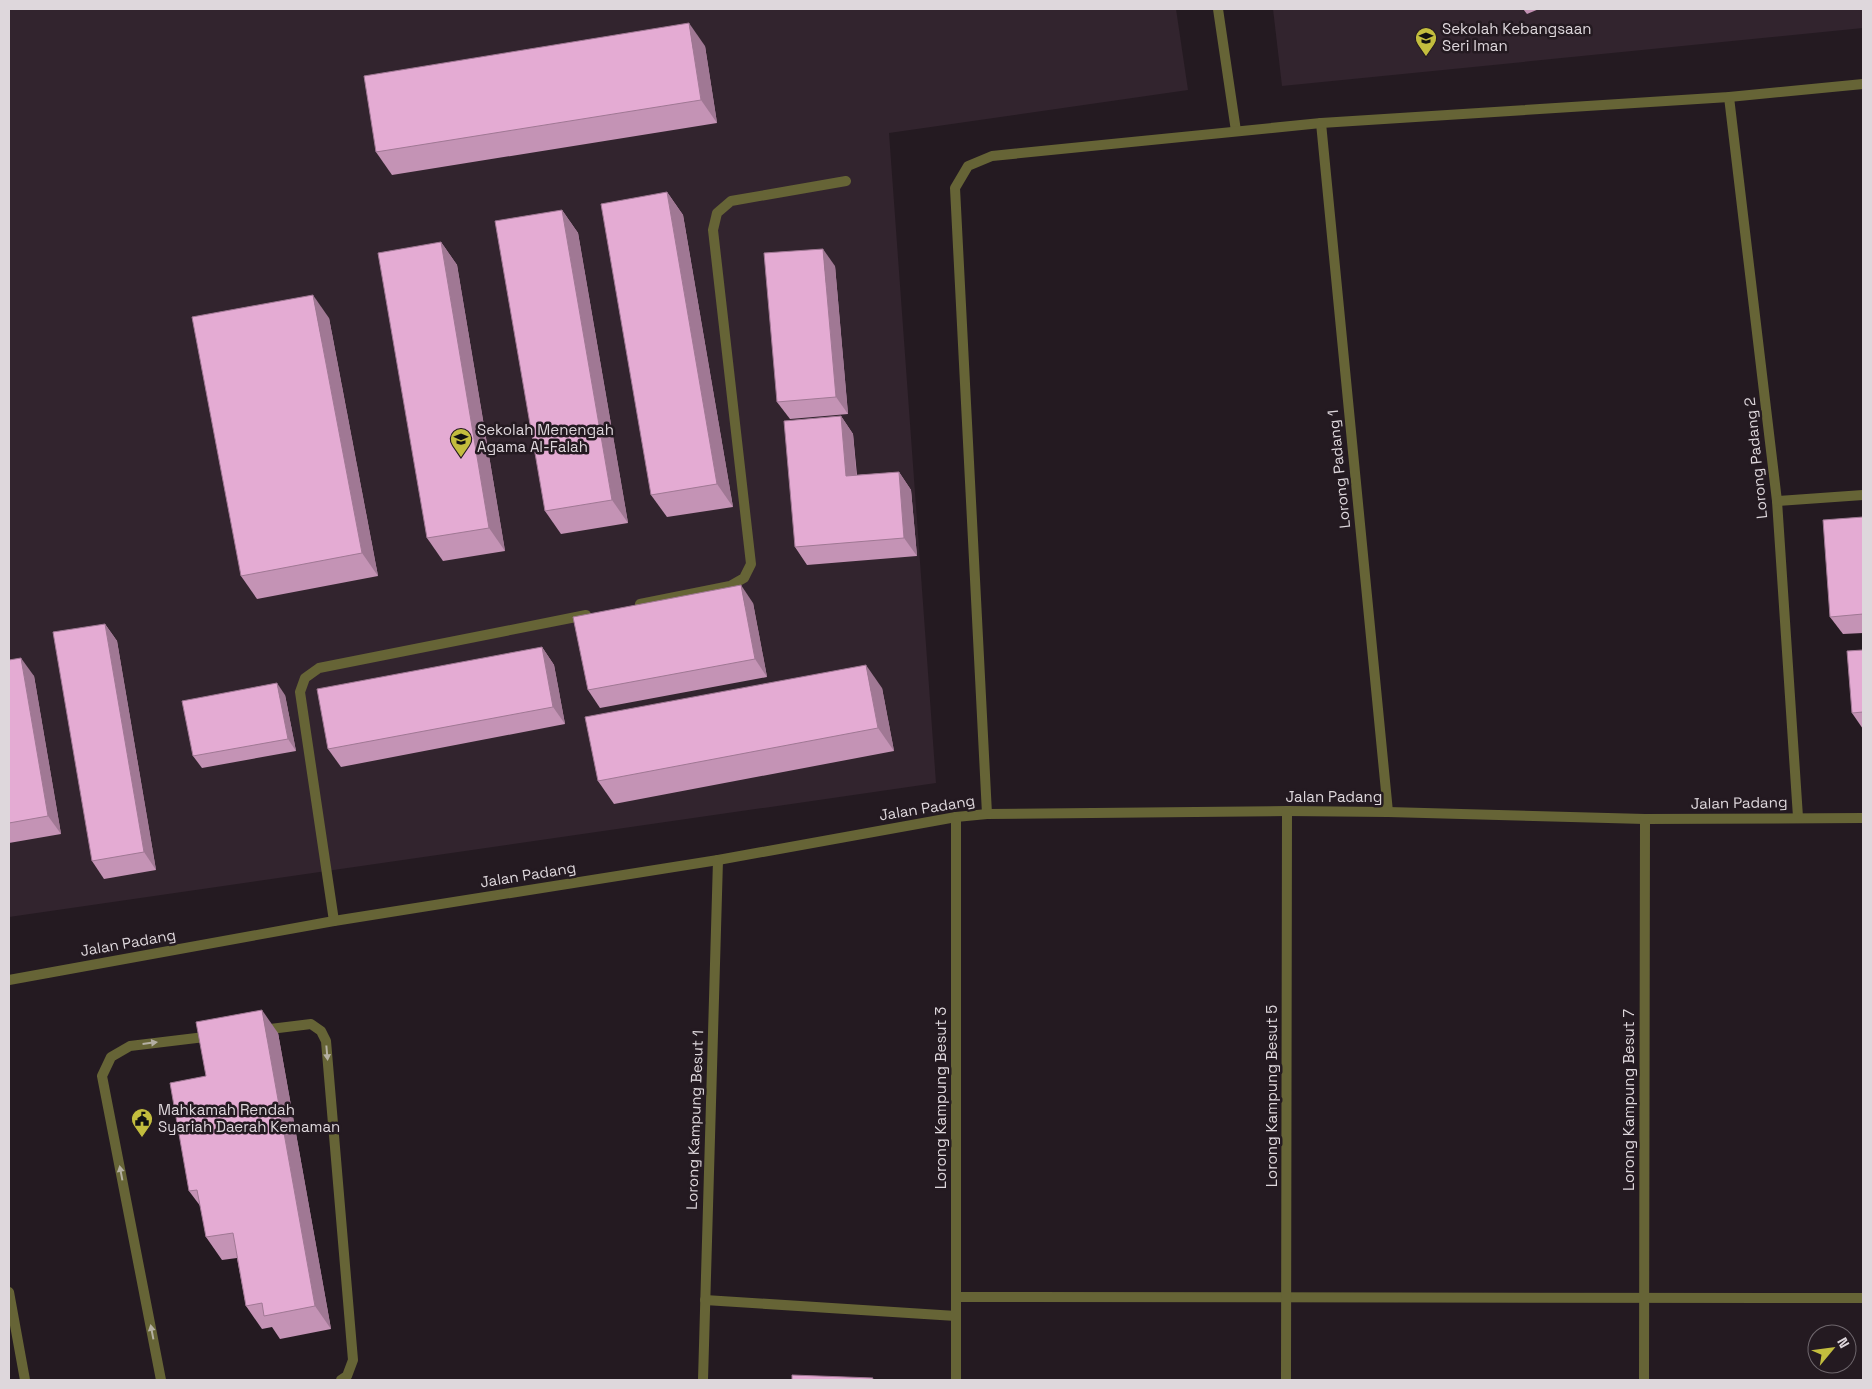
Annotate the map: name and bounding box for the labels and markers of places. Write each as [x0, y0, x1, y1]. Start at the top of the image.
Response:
place label: Sekolah Kebangsaan Seri Iman [1442, 19, 1592, 55]
school or university icon: Sekolah Kebangsaan Seri Iman [1414, 26, 1438, 57]
place label: Sekolah Menengah Agama Al-Falah [477, 420, 614, 456]
school or university icon: Sekolah Menengah Agama Al-Falah [449, 427, 473, 458]
place label: Mahkamah Rendah Syariah Daerah Kemaman [158, 1100, 340, 1136]
public building icon: Mahkamah Rendah Syariah Daerah Kemaman [130, 1107, 154, 1138]

